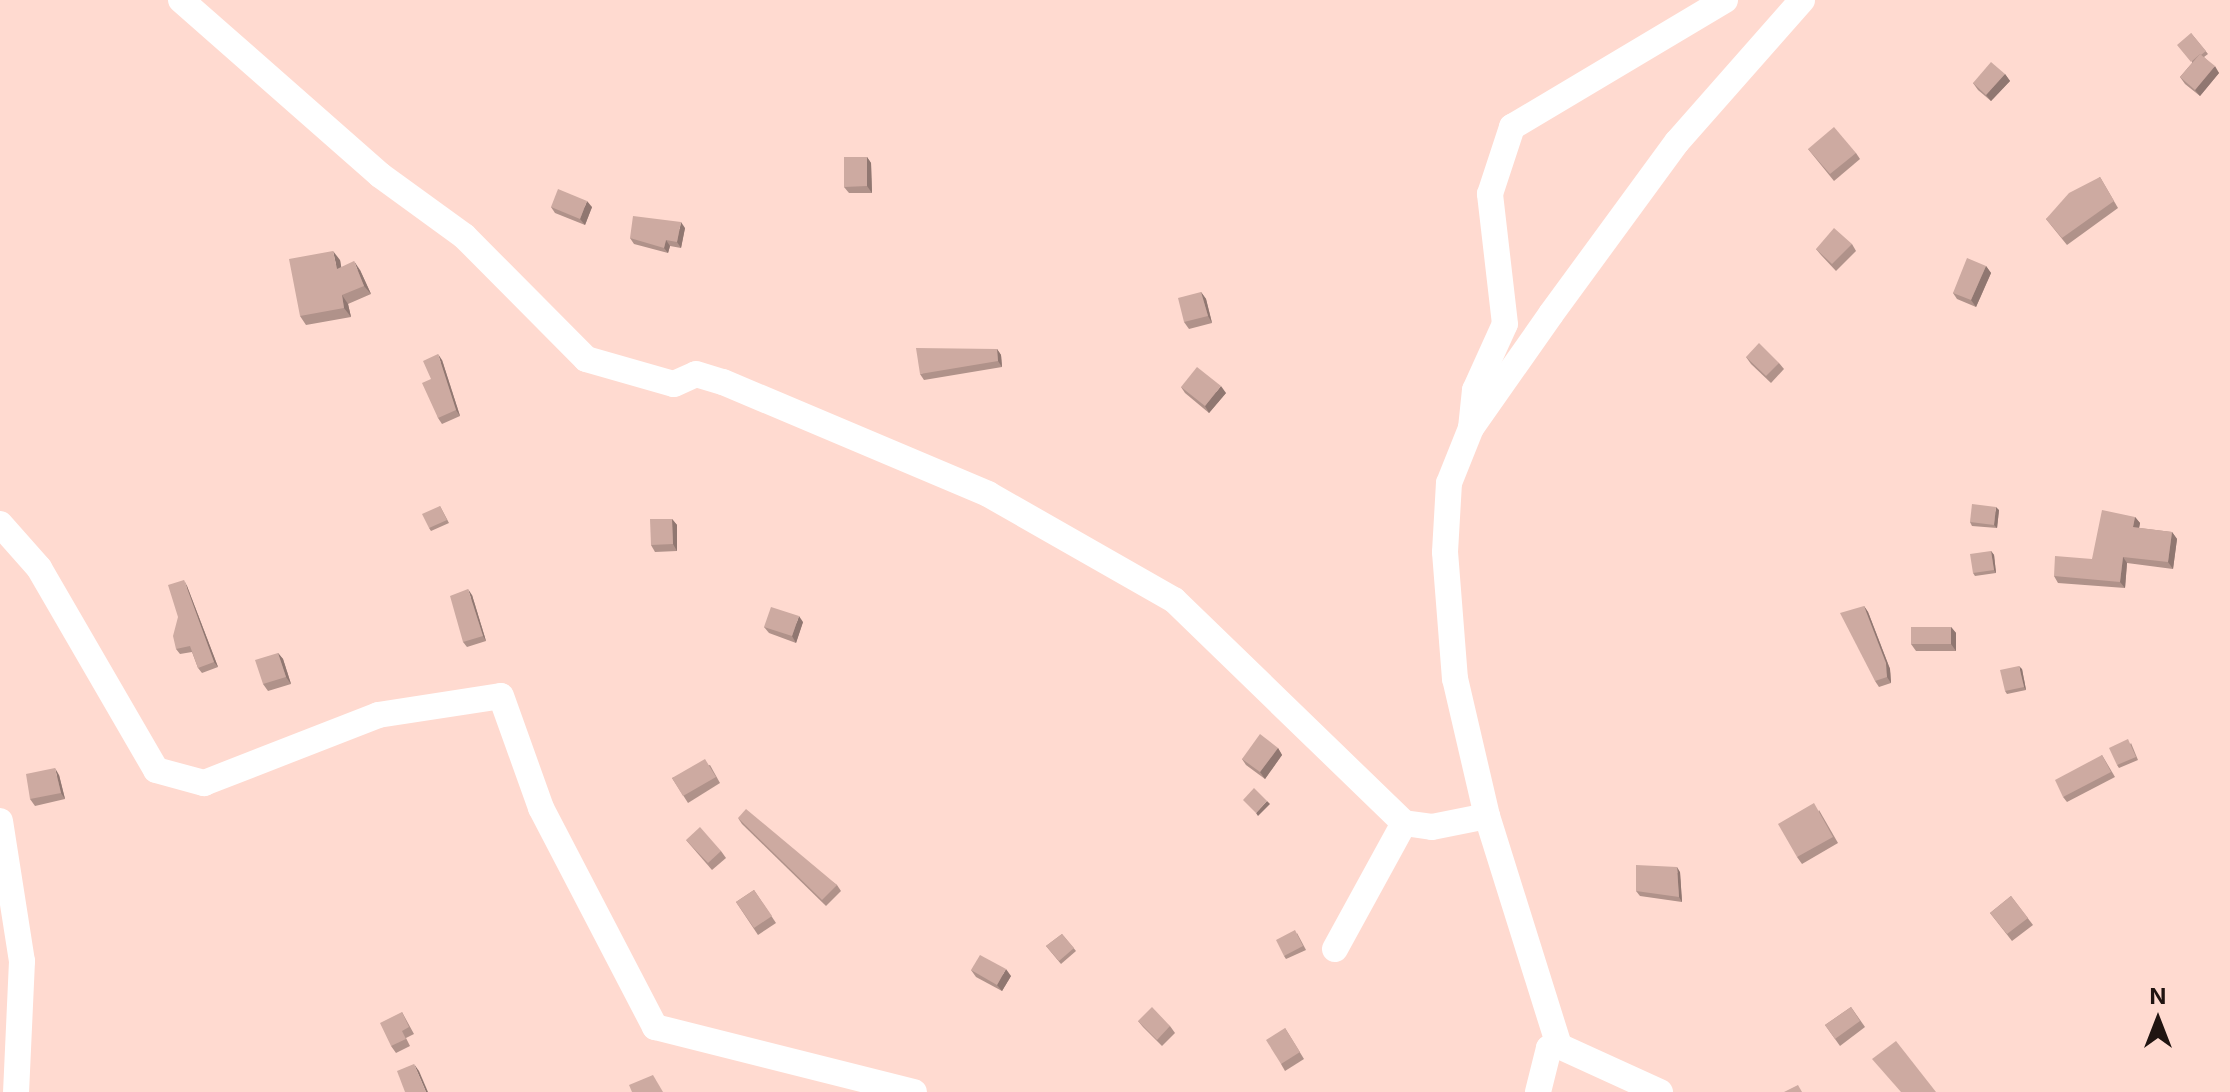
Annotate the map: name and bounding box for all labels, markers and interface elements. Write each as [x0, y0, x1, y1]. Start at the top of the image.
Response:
north arrow [2118, 980, 2198, 1060]
text: N [2150, 983, 2166, 1009]

